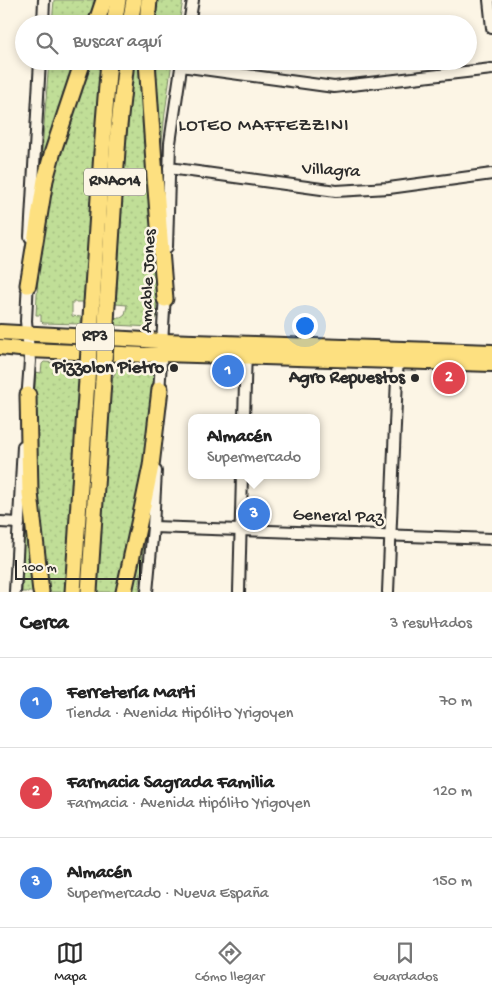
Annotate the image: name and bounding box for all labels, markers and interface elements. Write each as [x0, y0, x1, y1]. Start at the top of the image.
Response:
search box [15, 15, 477, 70]
icon: search [33, 29, 61, 57]
text: Buscar aquí [73, 31, 162, 54]
district label: LOTEO MAFFEZZINI [178, 115, 350, 138]
street label: Villagra [300, 159, 362, 183]
road number: RNA014 [84, 168, 146, 196]
street label: Amable Jones [137, 227, 161, 333]
your location [292, 313, 318, 339]
road number: RP3 [76, 324, 114, 351]
pin: 1 [212, 352, 244, 390]
place label: Pizzolon Pietro [52, 358, 165, 379]
pin: 2 [433, 359, 465, 397]
marker: Pizzolon Pietro [168, 362, 180, 374]
place label: Agro Repuestos [288, 368, 406, 389]
marker: Agro Repuestos [409, 372, 421, 384]
popup [188, 414, 320, 479]
text: Almacén [207, 426, 272, 449]
text: Supermercado [207, 449, 301, 468]
pin: 3 [238, 495, 270, 533]
street label: General Paz [292, 505, 385, 529]
scale bar [15, 557, 141, 580]
text: 100 m [22, 560, 57, 577]
text: Cerca [20, 612, 68, 637]
text: 3 resultados [390, 615, 472, 634]
text: Ferretería Marti [67, 682, 196, 705]
text: 1 [33, 693, 39, 712]
text: 70 m [439, 693, 472, 712]
text: Tienda · Avenida Hipólito Yrigoyen [67, 705, 293, 724]
text: Farmacia Sagrada Familia [67, 772, 274, 795]
text: 2 [32, 783, 40, 802]
text: 120 m [433, 783, 472, 802]
text: Farmacia · Avenida Hipólito Yrigoyen [67, 795, 310, 814]
text: Almacén [67, 862, 132, 885]
text: 3 [32, 873, 40, 892]
text: 150 m [433, 873, 472, 892]
text: Supermercado · Nueva España [67, 885, 269, 904]
tab: Mapa [54, 939, 86, 986]
tab: Cómo llegar [195, 939, 264, 986]
tab: Guardados [373, 939, 438, 986]

